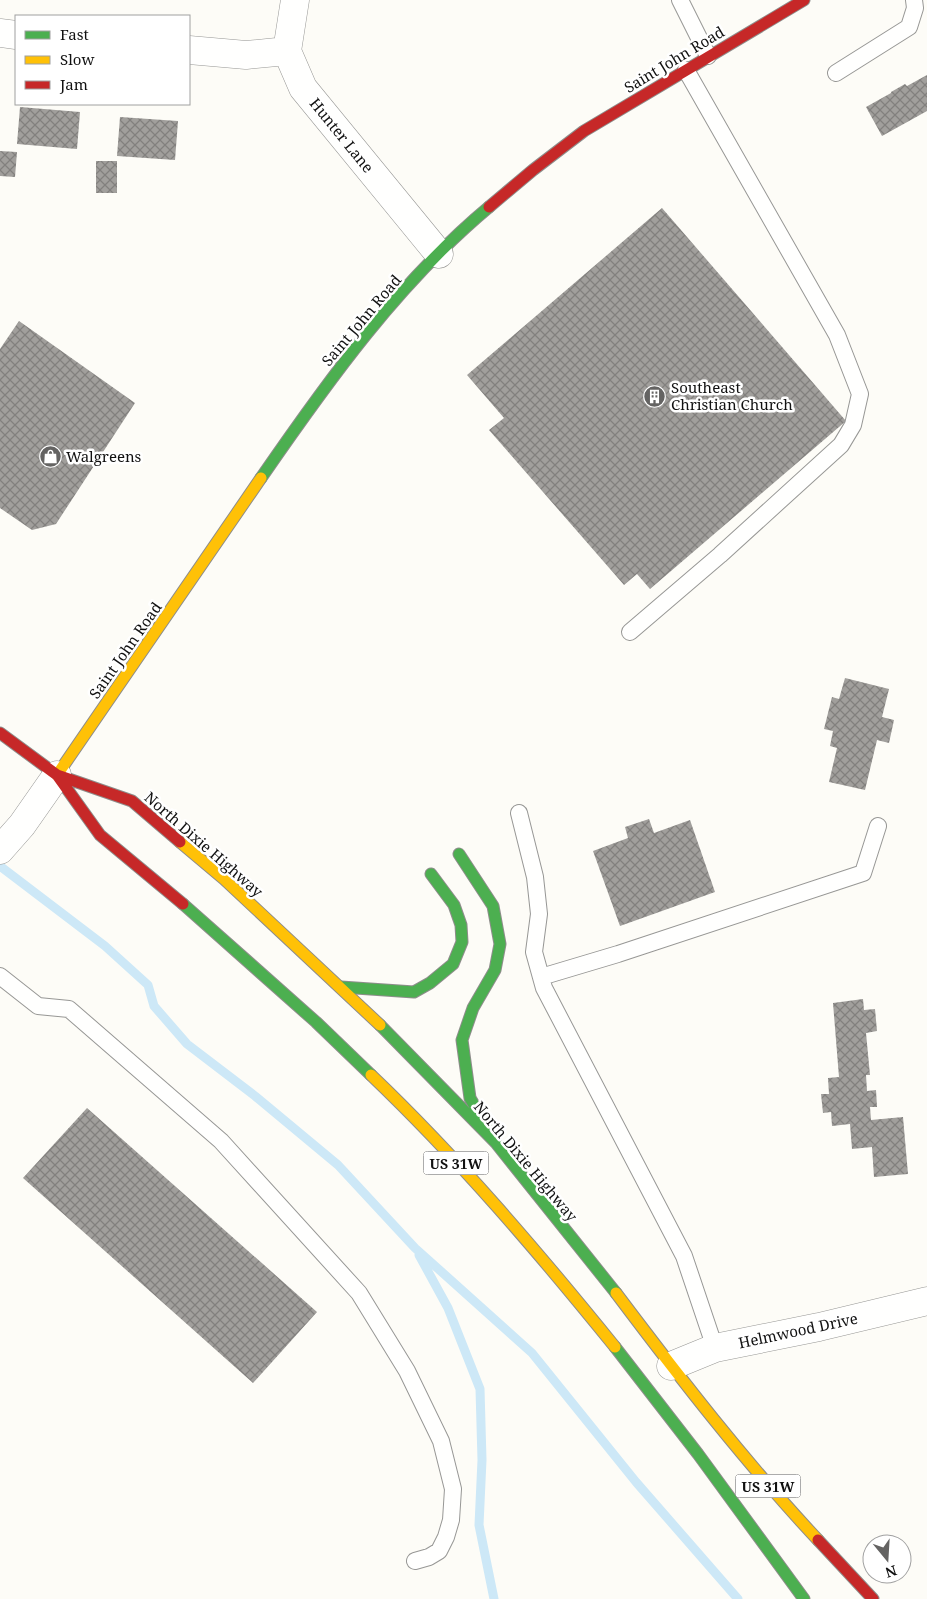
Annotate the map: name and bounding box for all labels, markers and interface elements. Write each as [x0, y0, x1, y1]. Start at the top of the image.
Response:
legend [15, 15, 190, 105]
street label: Saint John Road [620, 21, 728, 97]
text: Fast [60, 24, 89, 44]
text: Slow [60, 49, 94, 69]
text: Jam [59, 74, 88, 94]
street label: Hunter Lane [306, 93, 378, 177]
street label: Saint John Road [317, 270, 405, 370]
place label: Southeast Christian Church [671, 377, 793, 414]
building icon: Southeast Christian Church [643, 384, 667, 408]
shop icon: Walgreens [38, 444, 62, 468]
place label: Walgreens [66, 446, 142, 466]
street label: Saint John Road [84, 598, 166, 702]
street label: North Dixie Highway [141, 787, 268, 901]
street label: North Dixie Highway [470, 1097, 582, 1226]
road number: US 31W [424, 1152, 488, 1174]
street label: Helmwood Drive [736, 1308, 860, 1352]
road number: US 31W [736, 1474, 800, 1498]
north arrow [862, 1534, 912, 1584]
text: N [883, 1561, 899, 1583]

